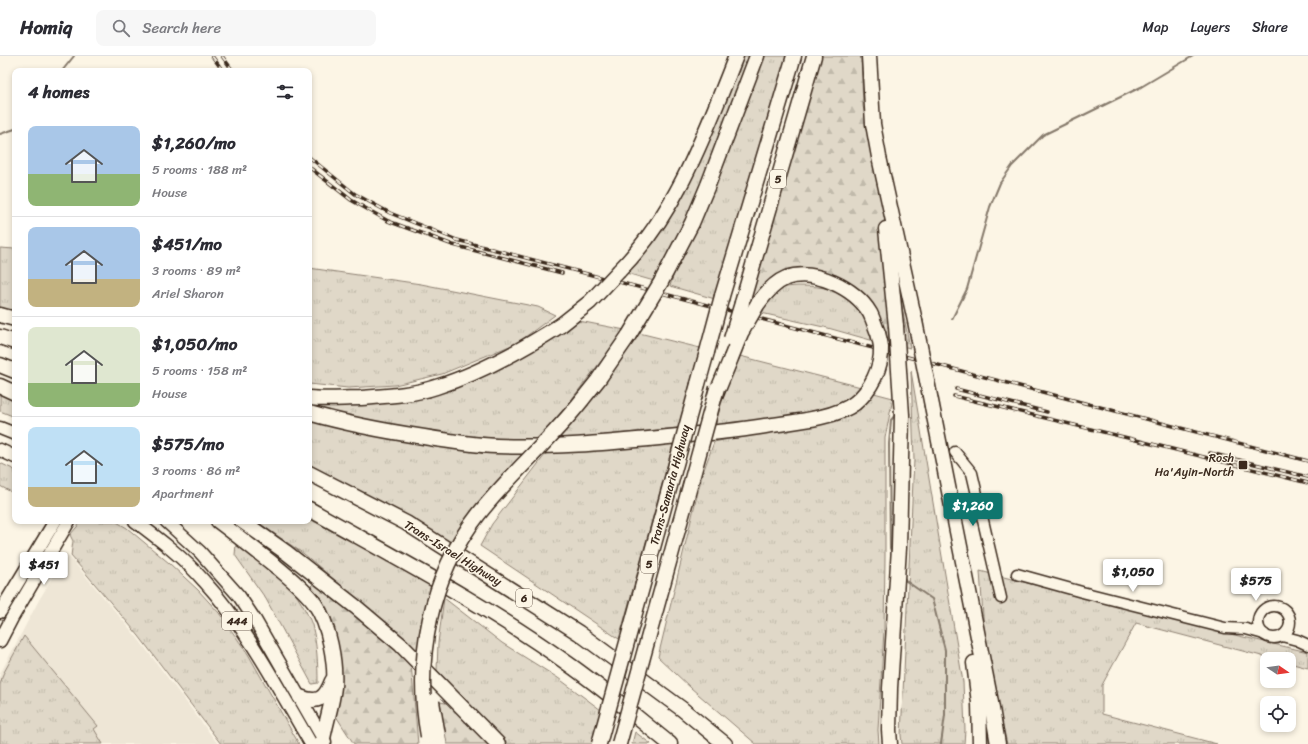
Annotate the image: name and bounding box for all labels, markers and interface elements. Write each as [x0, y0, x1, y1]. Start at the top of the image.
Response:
search box [96, 10, 376, 46]
text: Homiq [20, 11, 72, 44]
text: Search here [142, 15, 221, 41]
text: Map [1143, 15, 1168, 40]
text: Layers [1190, 15, 1230, 40]
text: Share [1252, 15, 1288, 40]
icon: search [110, 17, 132, 39]
text: 4 homes [28, 77, 89, 107]
icon: filters [274, 81, 296, 103]
text: $1,260/mo [152, 128, 236, 158]
icon: home [60, 142, 108, 190]
text: 5 rooms · 188 m² [152, 158, 247, 181]
road number: 5 [770, 170, 786, 188]
text: House [152, 181, 187, 204]
text: $451/mo [152, 229, 222, 259]
icon: home [60, 243, 108, 291]
text: 3 rooms · 89 m² [152, 259, 241, 282]
text: Ariel Sharon [152, 282, 224, 305]
text: $1,050/mo [152, 329, 237, 359]
icon: home [60, 343, 108, 391]
text: 5 rooms · 158 m² [152, 359, 247, 382]
text: House [152, 382, 187, 405]
street label: Trans-Samaria Highway [643, 421, 697, 548]
text: $575/mo [152, 429, 224, 459]
icon: home [60, 443, 108, 491]
place label: Rosh Ha'Ayin-North [1155, 447, 1234, 483]
text: 3 rooms · 86 m² [152, 459, 240, 482]
marker: Rosh Ha'Ayin-North [1237, 459, 1249, 471]
text: Apartment [152, 482, 213, 505]
pin: $1,260 [940, 493, 1006, 527]
text: $1,260 [953, 494, 993, 517]
street label: Trans-Israel Highway [400, 514, 507, 592]
pin: $451 [20, 552, 68, 586]
text: $451 [29, 553, 59, 576]
road number: 5 [641, 555, 657, 573]
pin: $1,050 [1100, 559, 1166, 593]
text: $1,050 [1112, 560, 1154, 583]
pin: $575 [1232, 568, 1280, 602]
text: $575 [1240, 569, 1272, 592]
road number: 6 [516, 589, 532, 607]
road number: 444 [222, 612, 252, 630]
north arrow [1260, 652, 1296, 688]
map controls [1260, 652, 1296, 732]
button: locate [1260, 696, 1296, 732]

